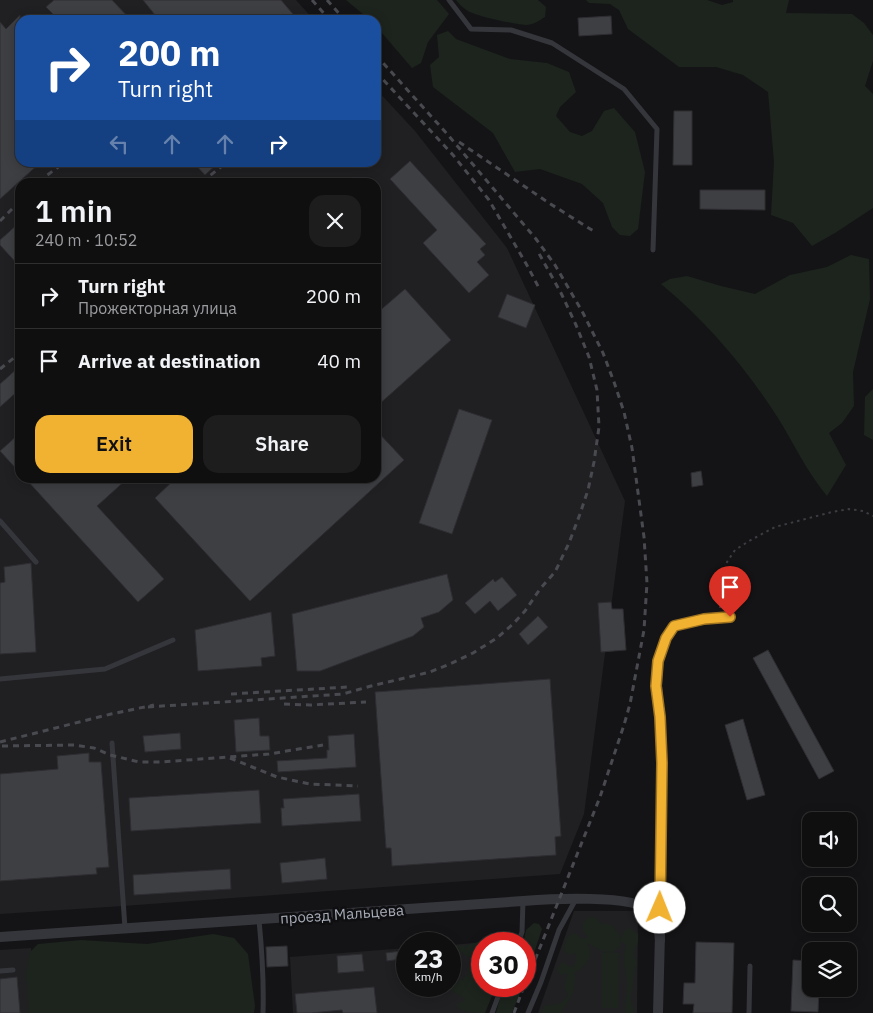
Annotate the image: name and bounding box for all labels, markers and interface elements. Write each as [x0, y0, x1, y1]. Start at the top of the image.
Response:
text: 200 m [118, 30, 221, 76]
icon: right [35, 35, 100, 100]
text: Turn right [118, 74, 213, 103]
icon: left [105, 130, 133, 158]
icon: ahead [158, 130, 186, 158]
icon: ahead [211, 130, 239, 158]
icon: right [264, 130, 292, 158]
text: 1 min [35, 191, 113, 230]
button: close [309, 195, 361, 247]
text: 240 m · 10:52 [35, 230, 137, 250]
text: Turn right [78, 274, 165, 298]
icon: right [35, 282, 63, 310]
text: 200 m [306, 284, 361, 308]
text: Прожекторная улица [78, 298, 237, 318]
icon: arrive [35, 347, 63, 375]
text: Arrive at destination [78, 349, 261, 373]
text: 40 m [317, 349, 361, 373]
button: Exit [35, 415, 193, 473]
button: Share [203, 415, 361, 473]
pin [709, 566, 751, 617]
icon: arrive [716, 573, 744, 601]
map controls [802, 812, 857, 997]
button: sound [802, 812, 857, 867]
button: search [802, 877, 857, 932]
position arrow [633, 881, 685, 933]
street label: проезд Мальцева [279, 900, 405, 928]
speed limit sign: 30 [471, 932, 536, 997]
text: 23 [413, 942, 444, 975]
button: layers [802, 942, 857, 997]
text: km/h [414, 969, 443, 984]

